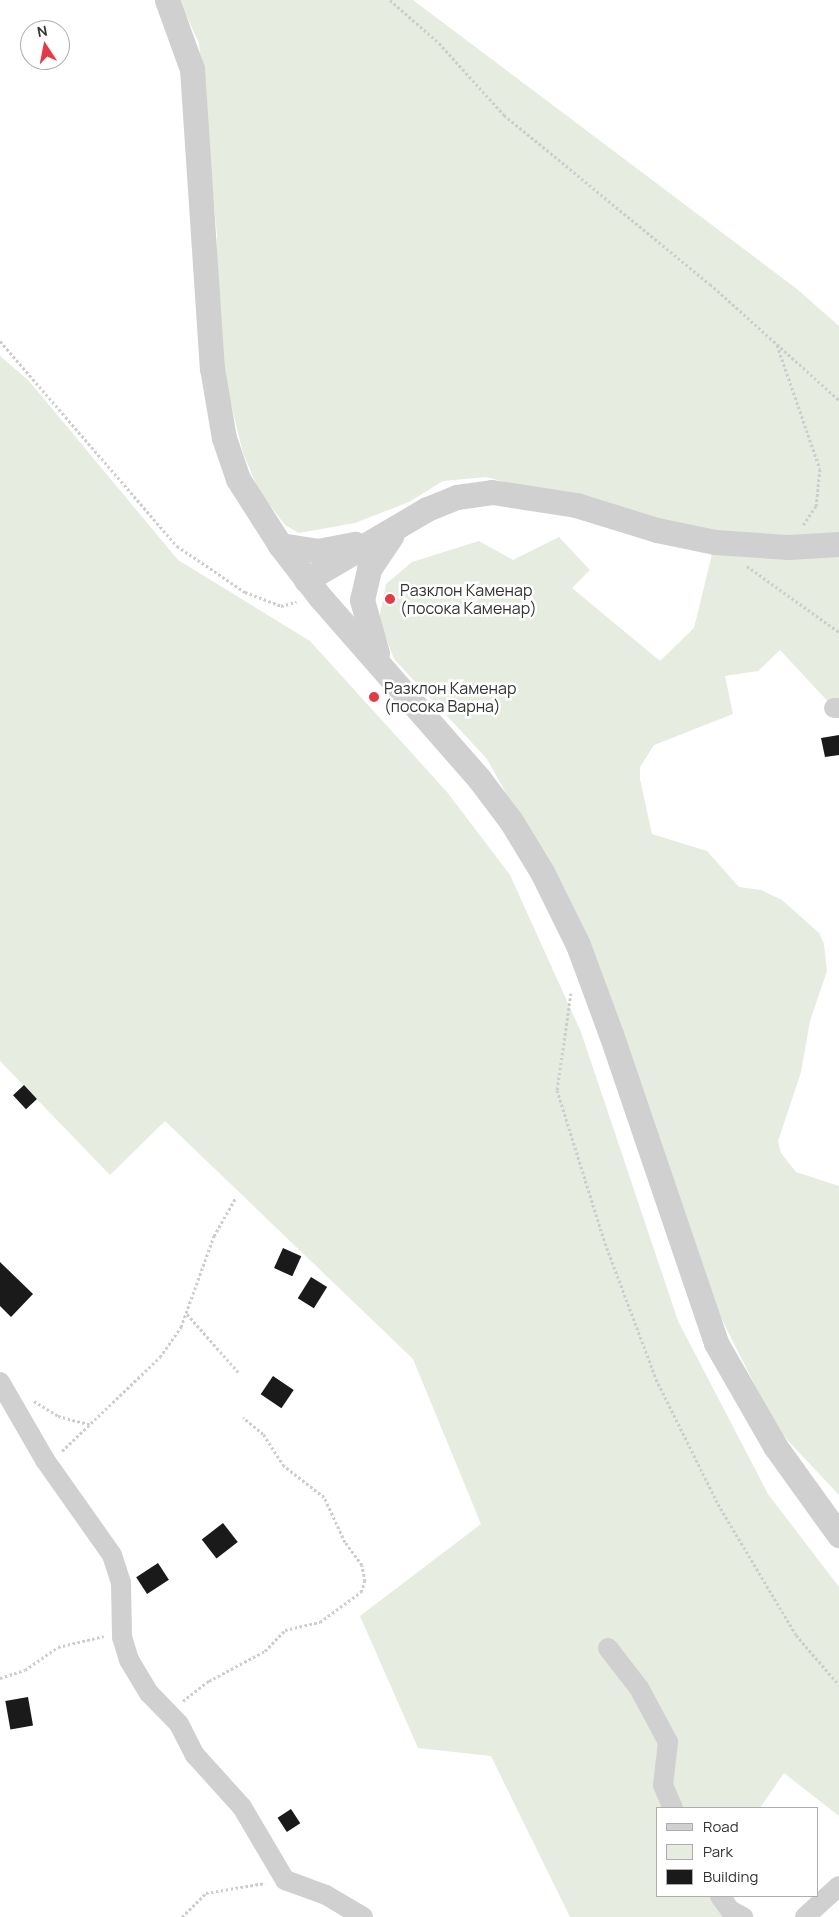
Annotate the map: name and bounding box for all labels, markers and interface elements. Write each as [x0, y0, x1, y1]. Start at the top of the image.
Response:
north arrow [20, 20, 70, 70]
text: N [35, 20, 49, 41]
place label: Разклон Каменар (посока Каменар) [400, 580, 537, 618]
marker: Разклон Каменар (посока Каменар) [384, 593, 396, 605]
place label: Разклон Каменар (посока Варна) [384, 678, 516, 716]
marker: Разклон Каменар (посока Варна) [368, 691, 380, 703]
legend [656, 1807, 819, 1897]
text: Road [703, 1816, 739, 1837]
text: Park [703, 1841, 733, 1862]
text: Building [703, 1866, 758, 1887]

